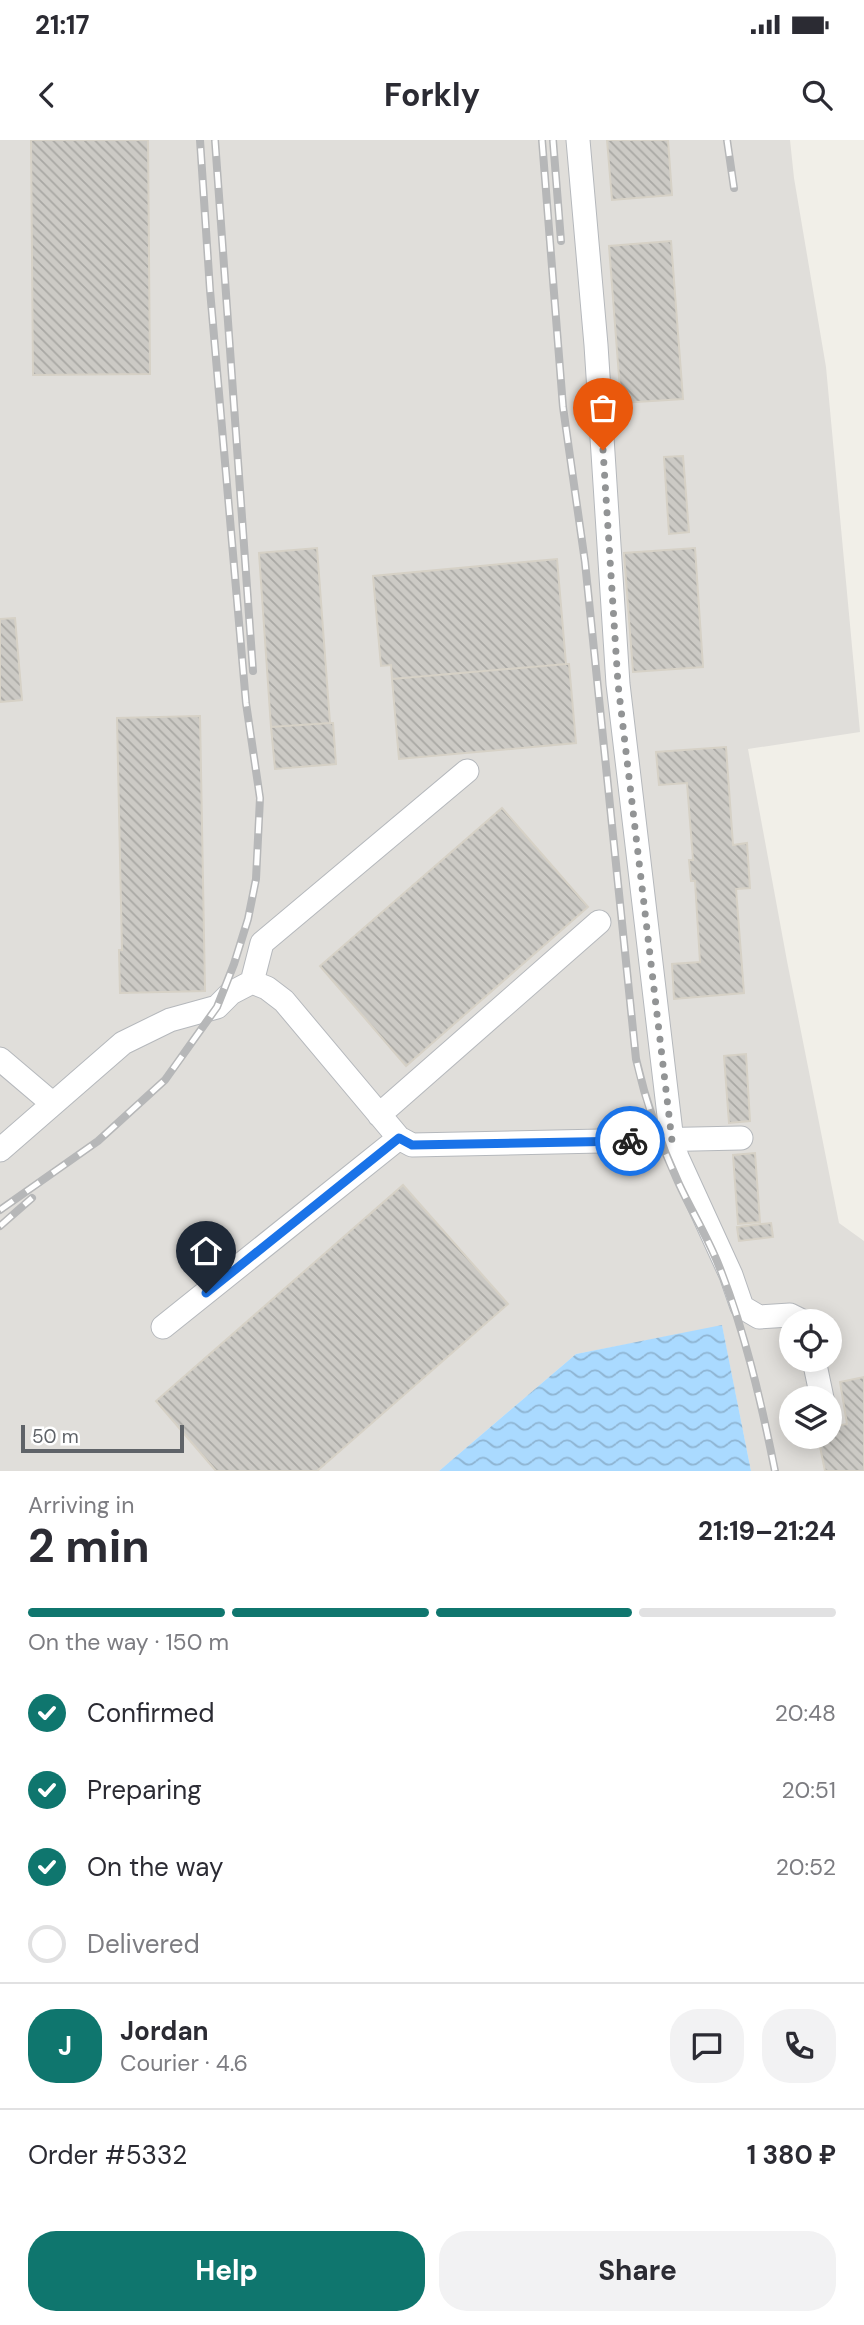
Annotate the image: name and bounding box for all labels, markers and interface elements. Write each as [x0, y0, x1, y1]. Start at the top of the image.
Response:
text: 21:17 [35, 8, 90, 42]
text: Forkly [384, 74, 480, 116]
icon: back [28, 76, 66, 114]
icon: search [798, 76, 836, 114]
pin [573, 378, 633, 450]
icon: bag [584, 389, 622, 427]
courier [595, 1106, 665, 1176]
icon: bike [611, 1122, 649, 1160]
pin [176, 1221, 236, 1293]
icon: home [187, 1232, 225, 1270]
map controls [779, 1309, 842, 1449]
button: locate [779, 1309, 842, 1372]
button: layers [779, 1386, 842, 1449]
scale bar [21, 1422, 184, 1454]
text: 50 m [32, 1424, 79, 1449]
text: Arriving in [28, 1490, 134, 1520]
text: 21:19–21:24 [698, 1514, 836, 1548]
text: 2 min [28, 1516, 150, 1576]
text: On the way · 150 m [28, 1627, 229, 1657]
icon: check [28, 1694, 66, 1732]
text: Confirmed [87, 1696, 214, 1730]
text: 20:48 [775, 1698, 836, 1728]
icon: check [28, 1771, 66, 1809]
text: Preparing [87, 1773, 202, 1807]
text: 20:51 [781, 1775, 836, 1805]
icon: check [28, 1848, 66, 1886]
text: On the way [87, 1850, 223, 1884]
text: 20:52 [776, 1852, 836, 1882]
text: Delivered [87, 1927, 200, 1961]
button: chat [670, 2009, 744, 2083]
button: phone [762, 2009, 836, 2083]
text: Jordan [120, 2014, 209, 2048]
text: J [58, 2029, 72, 2063]
text: Courier · 4.6 [120, 2048, 248, 2078]
text: Order #5332 [28, 2138, 187, 2172]
text: 1 380 ₽ [747, 2138, 836, 2172]
button: Help [28, 2231, 425, 2311]
button: Share [439, 2231, 836, 2311]

